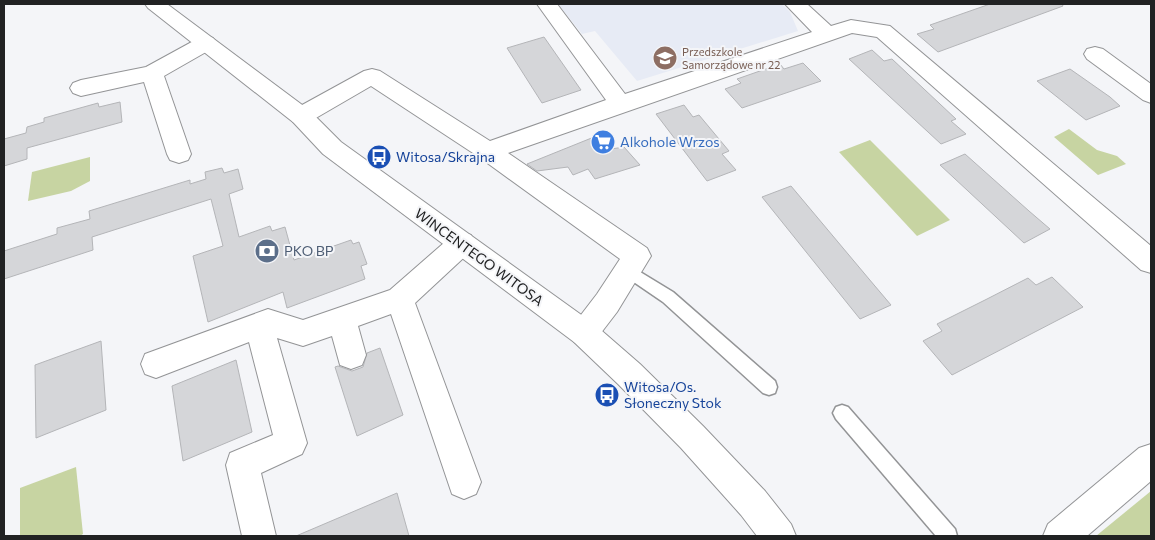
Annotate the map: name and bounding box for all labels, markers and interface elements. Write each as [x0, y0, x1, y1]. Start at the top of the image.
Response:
school or university icon: Przedszkole Samorządowe nr 22 [652, 45, 678, 71]
place label: Przedszkole Samorządowe nr 22 [682, 45, 780, 71]
supermarket icon: Alkohole Wrzos [590, 129, 616, 155]
place label: Alkohole Wrzos [620, 133, 720, 150]
bus stop icon: Witosa/Skrajna [366, 144, 392, 170]
place label: Witosa/Skrajna [396, 148, 495, 165]
street label: WINCENTEGO WITOSA [412, 204, 547, 309]
bank icon: PKO BP [254, 238, 280, 264]
place label: PKO BP [284, 242, 334, 259]
place label: Witosa/Os. Słoneczny Stok [624, 378, 722, 411]
bus stop icon: Witosa/Os. Słoneczny Stok [594, 382, 620, 408]

